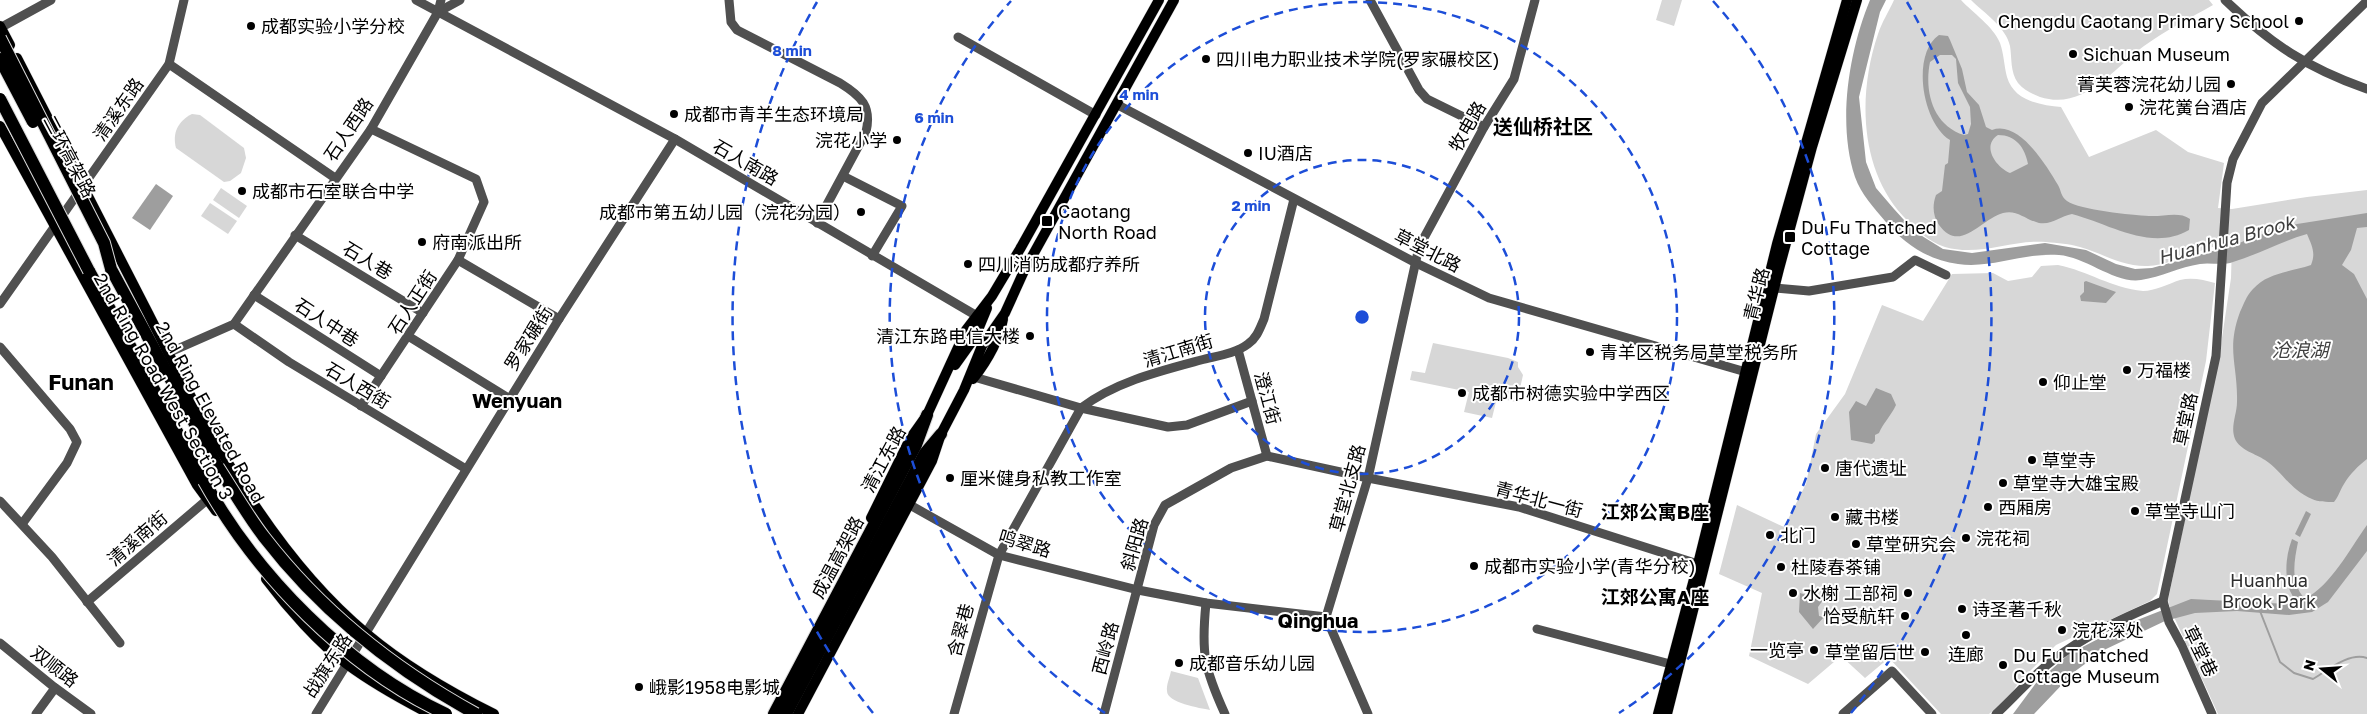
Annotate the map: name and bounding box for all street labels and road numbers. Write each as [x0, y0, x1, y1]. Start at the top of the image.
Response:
street label: 清溪东路 [88, 73, 148, 145]
street label: 石人西路 [319, 93, 377, 165]
street label: 牧电路 [1444, 97, 1490, 155]
street label: 二环高架路 [39, 111, 101, 201]
street label: 石人南路 [709, 134, 783, 190]
street label: 草堂北路 [1391, 224, 1465, 276]
street label: 石人巷 [339, 237, 397, 283]
street label: 青华路 [1739, 265, 1773, 323]
street label: 石人正街 [383, 266, 441, 338]
street label: 2nd Ring Road West Section 3 [90, 269, 238, 503]
street label: 石人中巷 [291, 293, 363, 351]
street label: 罗家碾街 [500, 302, 556, 374]
street label: 2nd Ring Elevated Road [152, 317, 270, 507]
street label: 清江南街 [1140, 329, 1216, 371]
street label: 石人西街 [321, 357, 395, 413]
street label: 澄江街 [1250, 369, 1286, 427]
street label: 草堂路 [2169, 390, 2201, 448]
street label: 清江东路 [856, 422, 910, 496]
street label: 草堂北支路 [1325, 442, 1369, 534]
street label: 青华北一街 [1493, 477, 1585, 521]
street label: 清溪南街 [103, 506, 171, 570]
street label: 成温高架路 [806, 512, 868, 602]
street label: 斜阳路 [1116, 515, 1152, 573]
street label: 鸣翠路 [996, 525, 1054, 561]
street label: 含翠巷 [942, 601, 978, 659]
street label: 西岭路 [1087, 619, 1123, 677]
street label: 草堂巷 [2179, 622, 2223, 680]
street label: 战旗东路 [298, 629, 356, 701]
street label: 双顺路 [27, 641, 83, 691]

